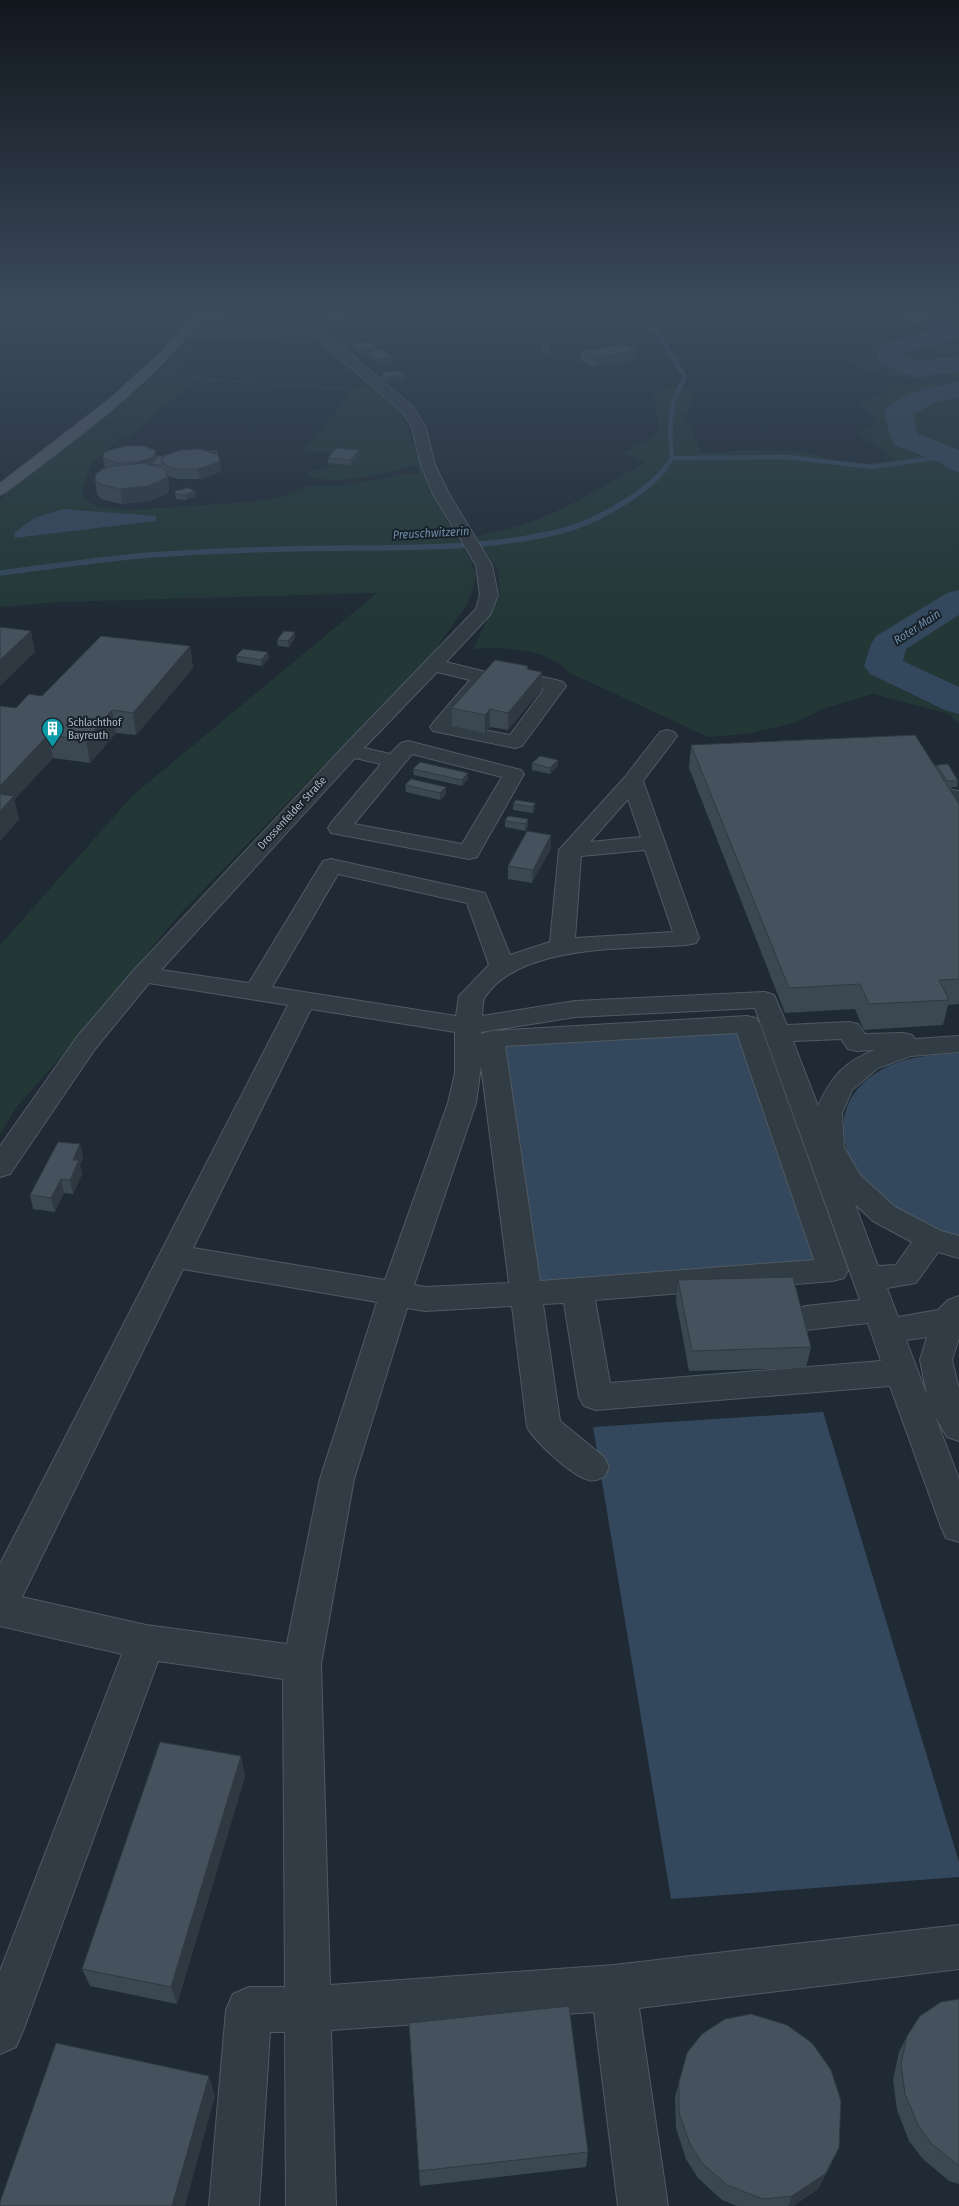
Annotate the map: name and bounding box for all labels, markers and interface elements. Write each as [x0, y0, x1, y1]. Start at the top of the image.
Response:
water label: Preuschwitzerin [392, 524, 470, 542]
water label: Roter Main [891, 607, 943, 647]
building icon: Schlachthof Bayreuth [40, 716, 64, 747]
place label: Schlachthof Bayreuth [68, 716, 122, 742]
street label: Drossenfelder Straße [255, 774, 329, 852]

